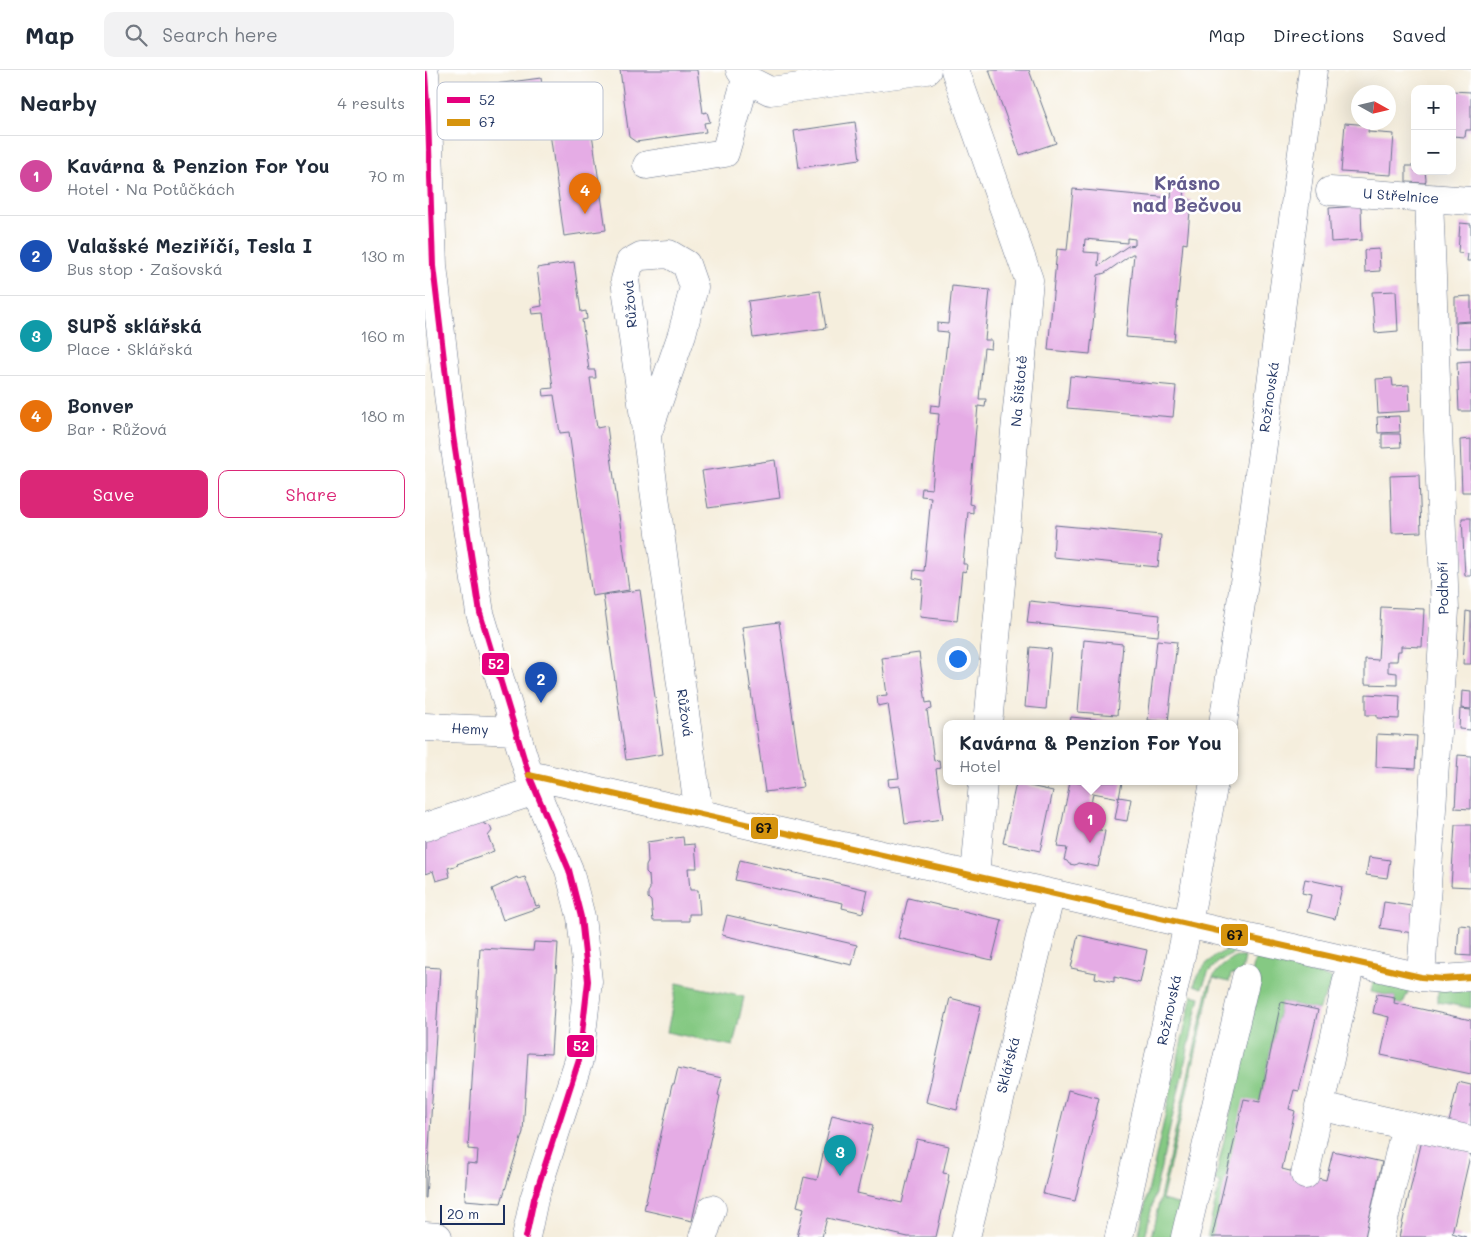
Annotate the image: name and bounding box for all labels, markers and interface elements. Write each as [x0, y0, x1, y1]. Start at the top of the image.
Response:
search box [104, 12, 454, 57]
text: Map [25, 19, 74, 50]
icon: search [122, 21, 150, 49]
text: Search here [162, 22, 278, 47]
text: Map [1208, 23, 1245, 47]
text: Directions [1273, 23, 1365, 47]
text: Saved [1393, 23, 1446, 47]
legend [437, 82, 603, 140]
north arrow [1351, 85, 1396, 130]
map controls [1411, 85, 1456, 175]
button: + [1411, 85, 1456, 130]
text: Nearby [20, 89, 97, 116]
text: 52 [479, 90, 495, 109]
text: 4 results [337, 92, 405, 113]
text: 67 [479, 112, 495, 131]
button: − [1411, 130, 1456, 175]
text: Kavárna & Penzion For You [67, 153, 330, 178]
text: 1 [32, 165, 40, 186]
text: 70 m [368, 165, 405, 186]
district label: Krásno nad Bečvou [1132, 170, 1242, 217]
pin: 4 [569, 173, 601, 214]
text: Hotel · Na Potůčkách [67, 178, 234, 199]
street label: U Střelnice [1362, 183, 1440, 208]
text: Valašské Meziříčí, Tesla I [67, 233, 312, 258]
text: 2 [32, 245, 40, 266]
text: 130 m [361, 245, 405, 266]
text: Bus stop · Zašovská [67, 258, 223, 279]
street label: Růžová [618, 279, 641, 329]
text: SUPŠ sklářská [67, 313, 202, 338]
text: 3 [31, 325, 41, 346]
text: 160 m [360, 325, 405, 346]
text: Place · Sklářská [67, 338, 193, 359]
street label: Na Šištotě [1006, 354, 1031, 428]
street label: Rožnovská [1254, 360, 1283, 434]
text: Bonver [67, 393, 134, 418]
text: 4 [31, 405, 41, 426]
text: 180 m [360, 405, 405, 426]
text: Bar · Růžová [67, 418, 167, 439]
button: Save [20, 470, 208, 518]
button: Share [218, 470, 405, 518]
street label: Podhoří [1433, 561, 1452, 615]
your location [945, 646, 971, 672]
line badge: 52 [481, 652, 510, 676]
text: 52 [488, 654, 504, 673]
pin: 2 [525, 662, 557, 703]
street label: Růžová [673, 688, 698, 738]
street label: Hemy [451, 718, 489, 739]
popup [943, 720, 1238, 785]
text: Kavárna & Penzion For You [959, 730, 1222, 755]
text: Hotel [959, 755, 1001, 776]
pin: 1 [1074, 802, 1106, 843]
line badge: 67 [750, 816, 779, 840]
text: 67 [756, 818, 772, 837]
line badge: 67 [1220, 923, 1249, 947]
text: 67 [1227, 925, 1243, 944]
street label: Rožnovská [1152, 973, 1185, 1047]
line badge: 52 [566, 1034, 595, 1058]
street label: Sklářská [991, 1035, 1024, 1095]
text: 52 [573, 1036, 589, 1055]
pin: 3 [824, 1135, 856, 1176]
scale bar [440, 1202, 505, 1225]
text: 20 m [447, 1204, 479, 1223]

